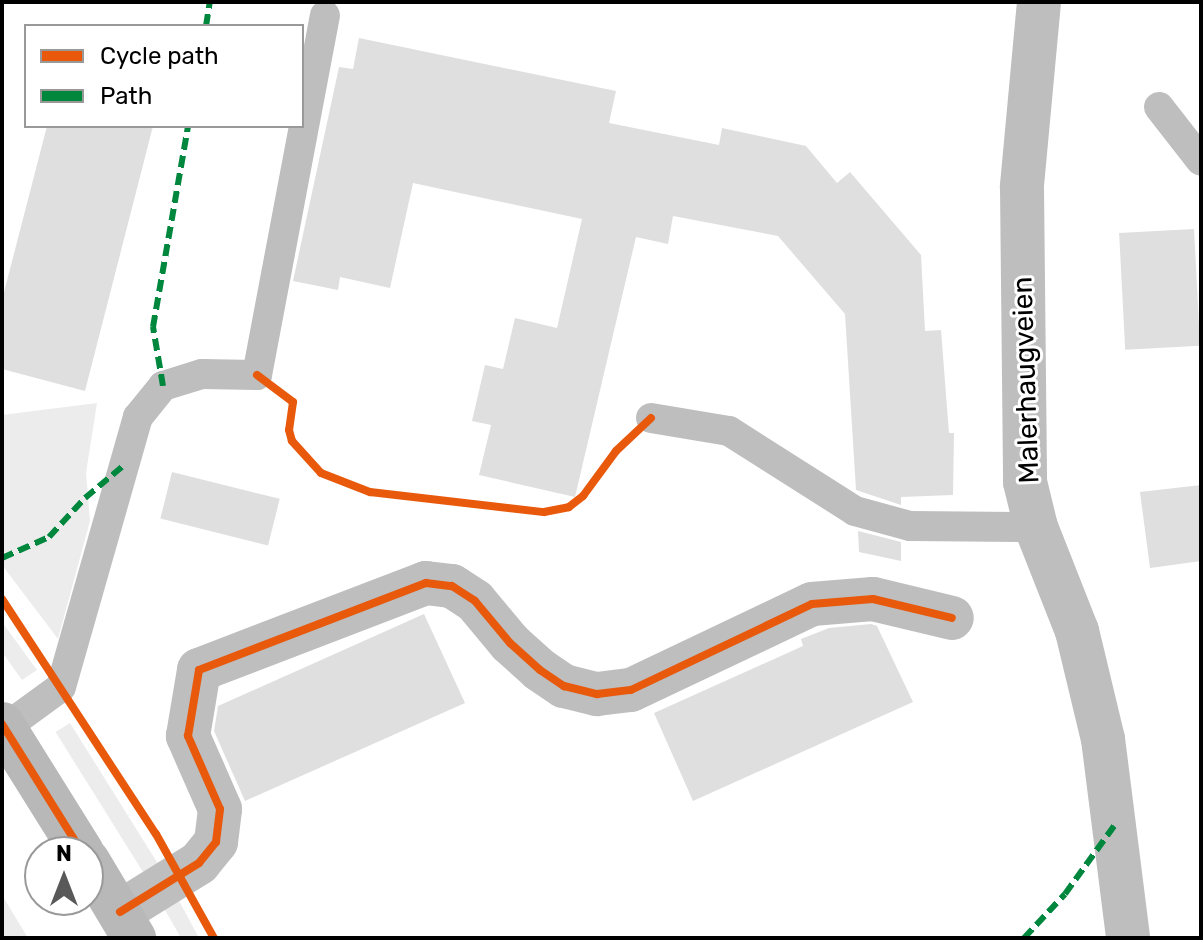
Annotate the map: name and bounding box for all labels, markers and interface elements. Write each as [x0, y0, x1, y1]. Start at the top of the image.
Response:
legend [24, 24, 304, 128]
text: Cycle path [100, 42, 219, 70]
text: Path [100, 82, 152, 110]
street label: Malerhaugveien [1006, 276, 1046, 484]
north arrow [24, 836, 104, 916]
text: N [56, 840, 72, 867]

